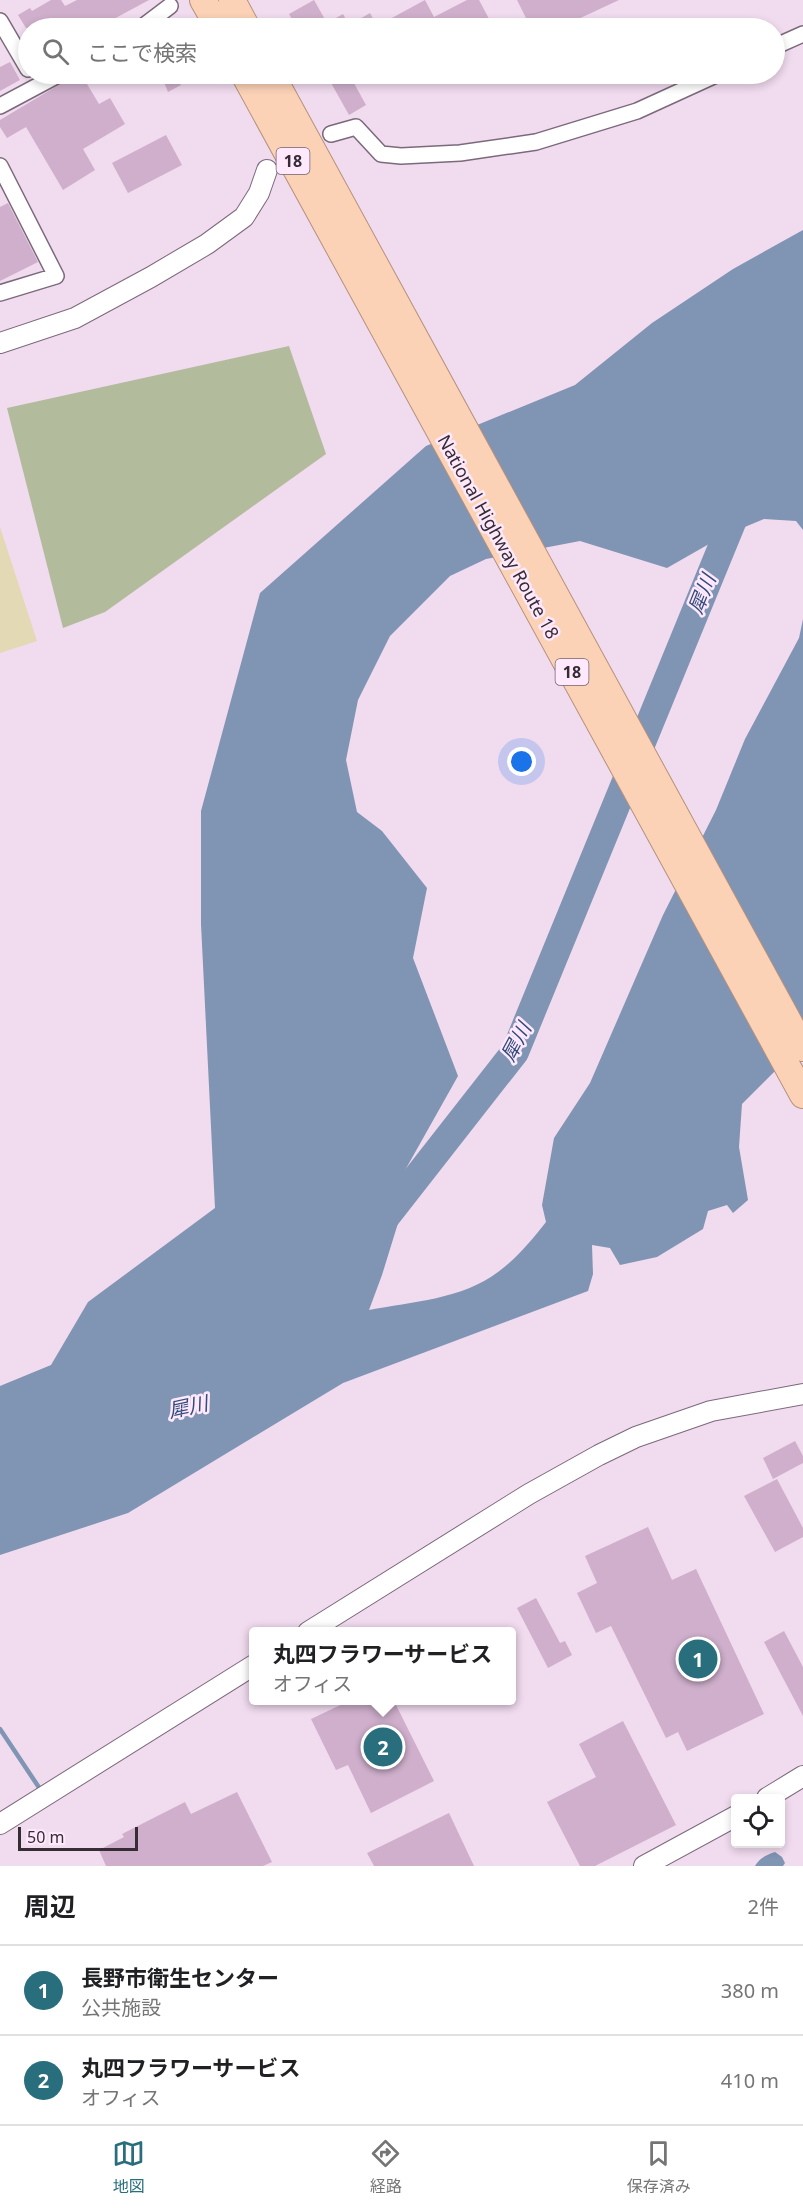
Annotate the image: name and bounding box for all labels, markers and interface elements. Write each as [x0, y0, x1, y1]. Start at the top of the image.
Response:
search box [18, 18, 785, 84]
icon: search [39, 35, 72, 68]
text: ここで検索 [87, 37, 197, 67]
road number: 18 [276, 148, 310, 174]
street label: National Highway Route 18 [433, 430, 565, 643]
water label: 犀川 [682, 568, 722, 617]
road number: 18 [556, 659, 588, 685]
your location [507, 747, 536, 776]
water label: 犀川 [494, 1016, 538, 1066]
water label: 犀川 [166, 1389, 212, 1424]
popup [249, 1627, 516, 1705]
pin: 1 [678, 1636, 718, 1682]
text: 丸四フラワーサービス [273, 1638, 492, 1668]
text: オフィス [273, 1670, 352, 1697]
pin: 2 [364, 1724, 403, 1770]
map controls [731, 1794, 785, 1848]
button: locate [731, 1794, 785, 1848]
scale bar [18, 1824, 138, 1852]
text: 50 m [27, 1826, 64, 1848]
text: 周辺 [24, 1888, 76, 1924]
text: 2件 [748, 1893, 779, 1920]
text: 長野市衛生センター [81, 1962, 279, 1992]
text: 1 [38, 1977, 49, 2004]
text: 380 m [721, 1977, 779, 2004]
text: 公共施設 [81, 1994, 161, 2021]
text: 丸四フラワーサービス [81, 2052, 301, 2082]
text: 2 [38, 2067, 49, 2094]
text: 410 m [721, 2067, 779, 2094]
text: オフィス [81, 2084, 161, 2111]
tab: 地図 [112, 2137, 145, 2197]
tab: 経路 [369, 2137, 402, 2197]
tab: 保存済み [627, 2137, 691, 2197]

